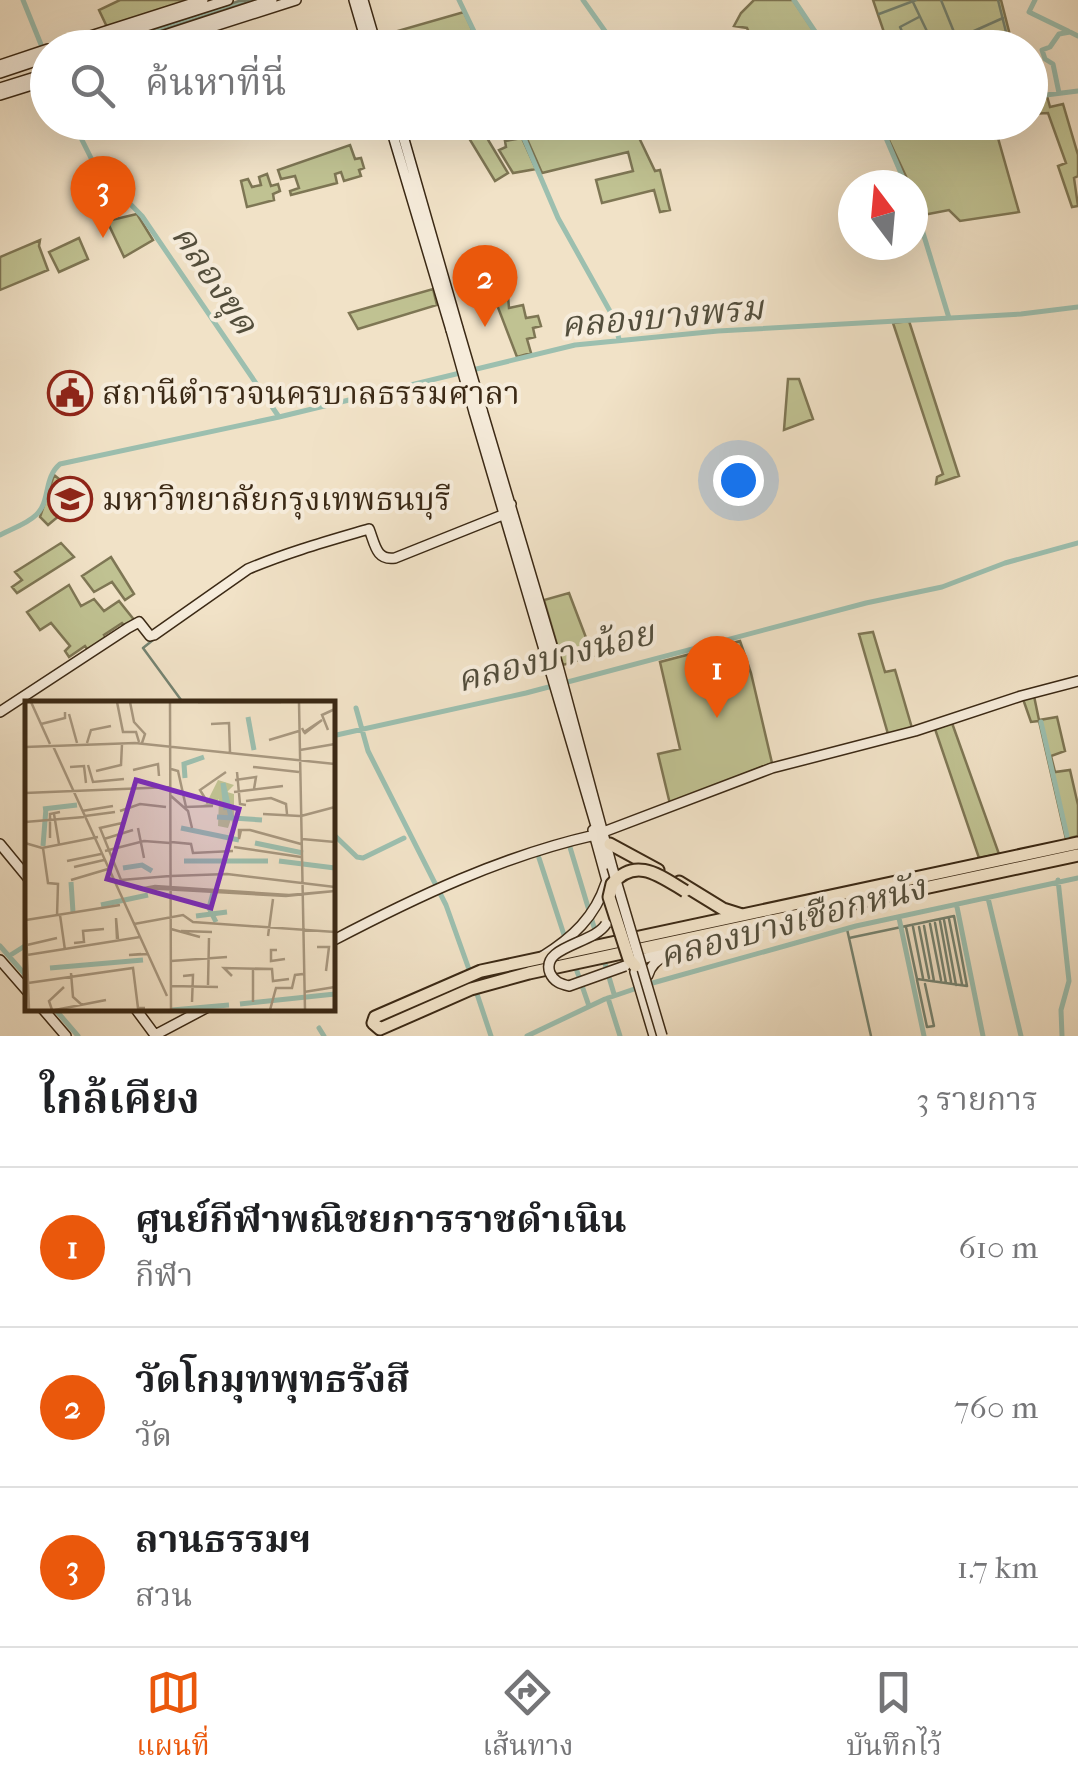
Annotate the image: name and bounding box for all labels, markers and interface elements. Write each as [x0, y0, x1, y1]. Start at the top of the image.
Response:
search box [30, 30, 1048, 140]
icon: search [65, 58, 120, 113]
text: ค้นหาที่นี่ [145, 60, 286, 105]
pin: 3 [70, 156, 136, 238]
north arrow [838, 170, 928, 260]
water label: คลองขุด [161, 217, 267, 344]
pin: 2 [452, 245, 518, 327]
water label: คลองบางพรม [559, 287, 767, 346]
public building icon: สถานีตำรวจนครบาลธรรมศาลา [47, 370, 93, 416]
place label: สถานีตำรวจนครบาลธรรมศาลา [102, 375, 520, 412]
your location [713, 455, 764, 506]
school or university icon: มหาวิทยาลัยกรุงเทพธนบุรี [47, 476, 93, 522]
place label: มหาวิทยาลัยกรุงเทพธนบุรี [102, 481, 451, 520]
water label: คลองบางน้อย [452, 612, 660, 701]
pin: 1 [684, 636, 750, 718]
inset map [25, 701, 335, 1011]
water label: คลองบางเชือกหนัง [654, 866, 931, 977]
text: ใกล้เคียง [40, 1075, 200, 1124]
text: 3 รายการ [916, 1081, 1038, 1118]
text: ศูนย์กีฬาพณิชยการราชดำเนิน [135, 1197, 626, 1242]
text: 1 [67, 1229, 78, 1266]
text: 610 m [958, 1229, 1038, 1266]
text: กีฬา [135, 1257, 193, 1294]
text: วัดโกมุทพุทธรังสี [135, 1357, 410, 1402]
text: 2 [64, 1389, 81, 1426]
text: 760 m [954, 1389, 1038, 1426]
text: วัด [135, 1417, 172, 1454]
text: ลานธรรมฯ [135, 1517, 312, 1562]
text: 3 [66, 1549, 79, 1586]
text: 1.7 km [957, 1549, 1038, 1586]
text: สวน [135, 1577, 192, 1614]
tab: แผนที่ [136, 1665, 210, 1770]
tab: เส้นทาง [482, 1665, 574, 1770]
tab: บันทึกไว้ [846, 1665, 942, 1770]

